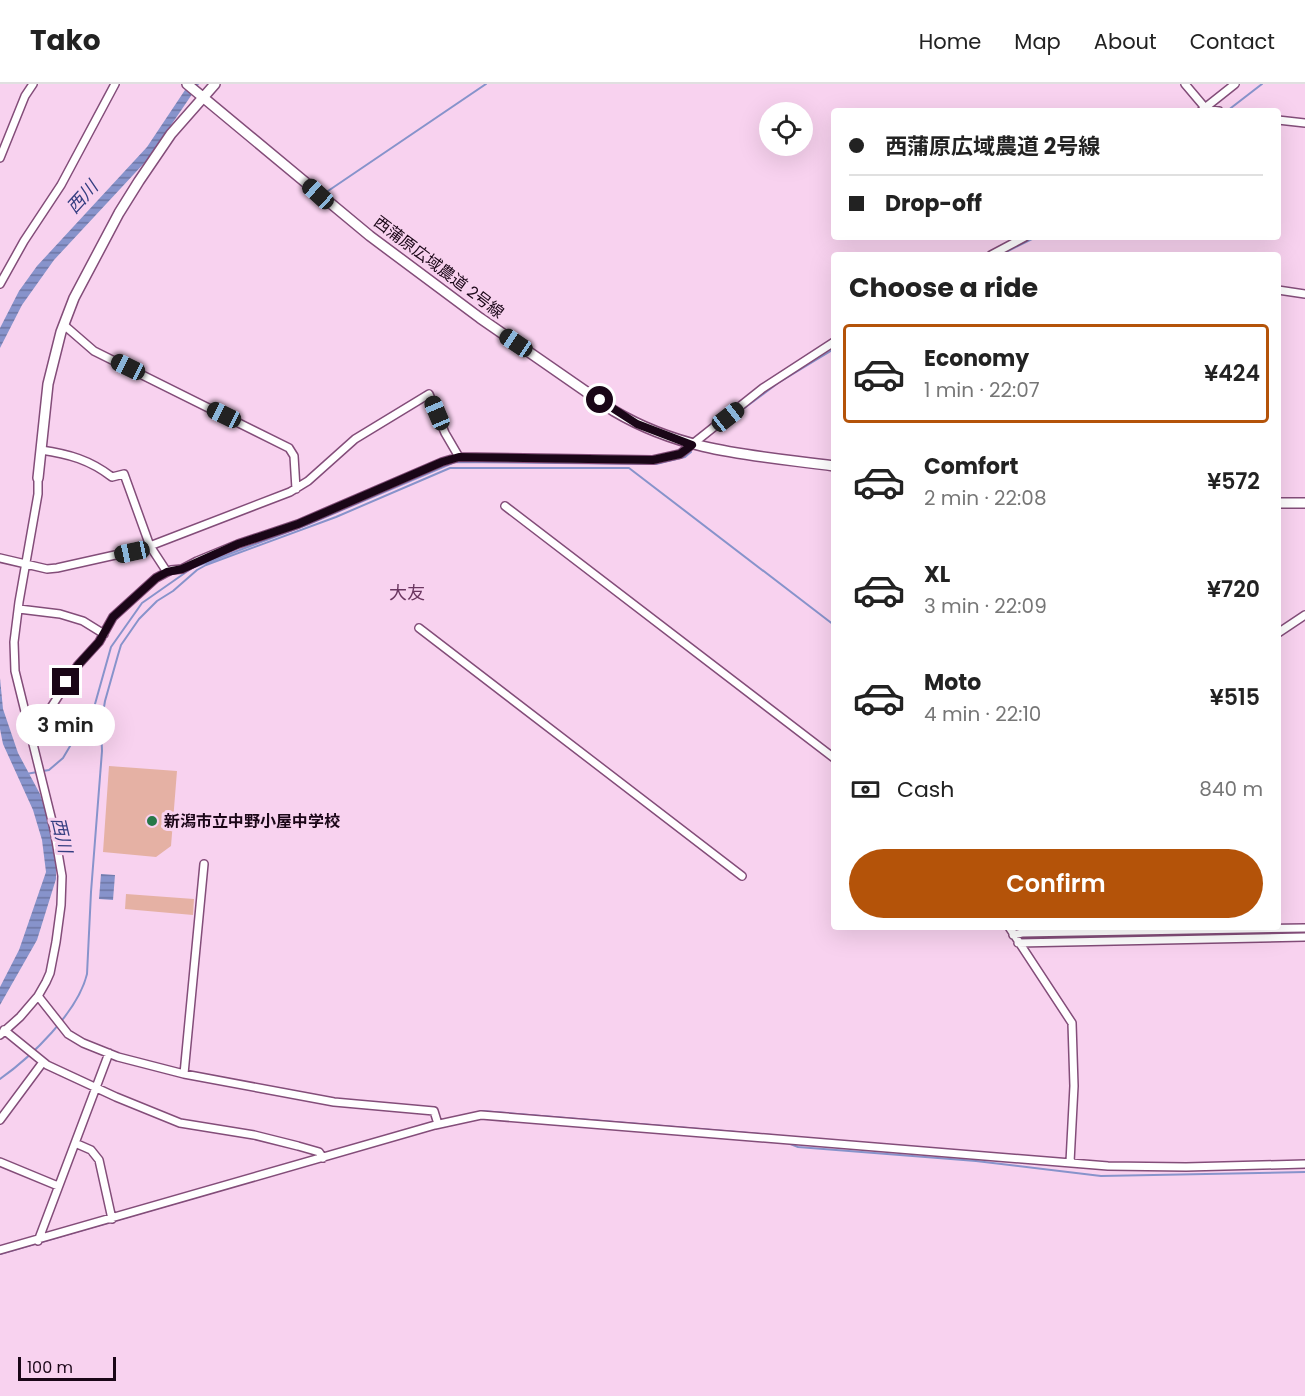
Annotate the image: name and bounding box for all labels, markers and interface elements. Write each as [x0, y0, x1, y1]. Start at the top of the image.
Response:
text: Tako [30, 21, 101, 60]
text: Home [919, 27, 981, 56]
text: Map [1014, 27, 1061, 56]
text: About [1094, 27, 1157, 56]
text: Contact [1190, 27, 1275, 56]
map controls [759, 102, 813, 156]
button: locate [759, 102, 813, 156]
text: 西蒲原広域農道 2号線 [885, 131, 1100, 162]
water label: 西川 [61, 174, 105, 219]
car [299, 175, 337, 213]
text: Drop-off [885, 188, 982, 219]
street label: 西蒲原広域農道 2号線 [369, 210, 509, 324]
text: Choose a ride [849, 269, 1038, 306]
car [496, 325, 536, 361]
text: Economy [924, 343, 1029, 374]
icon: car [852, 347, 906, 401]
car [108, 351, 148, 383]
text: ¥424 [1204, 358, 1260, 389]
text: 1 min · 22:07 [924, 376, 1040, 404]
route start [586, 386, 613, 413]
car [422, 393, 452, 433]
car [204, 399, 244, 431]
car [708, 399, 748, 435]
text: Comfort [924, 451, 1018, 482]
icon: car [852, 455, 906, 509]
text: ¥572 [1207, 466, 1260, 497]
text: 2 min · 22:08 [924, 484, 1047, 512]
car [113, 539, 151, 565]
text: XL [924, 559, 950, 590]
icon: car [852, 563, 906, 617]
text: ¥720 [1207, 574, 1260, 605]
district label: 大友 [389, 580, 425, 605]
text: 3 min · 22:09 [924, 592, 1047, 620]
text: Moto [924, 667, 981, 698]
route end [52, 668, 79, 695]
icon: car [852, 671, 906, 725]
text: ¥515 [1210, 682, 1260, 713]
text: 4 min · 22:10 [924, 700, 1041, 728]
callout: 3 min [16, 703, 116, 745]
text: 3 min [37, 711, 94, 739]
icon: cash [849, 773, 882, 806]
text: Cash [897, 774, 954, 805]
text: 840 m [1199, 775, 1263, 803]
place label: 新潟市立中野小屋中学校 [164, 810, 340, 833]
marker: 新潟市立中野小屋中学校 [145, 814, 159, 828]
water label: 西川 [46, 815, 79, 857]
button: Confirm [849, 849, 1263, 918]
scale bar [18, 1354, 116, 1382]
text: 100 m [27, 1356, 73, 1379]

